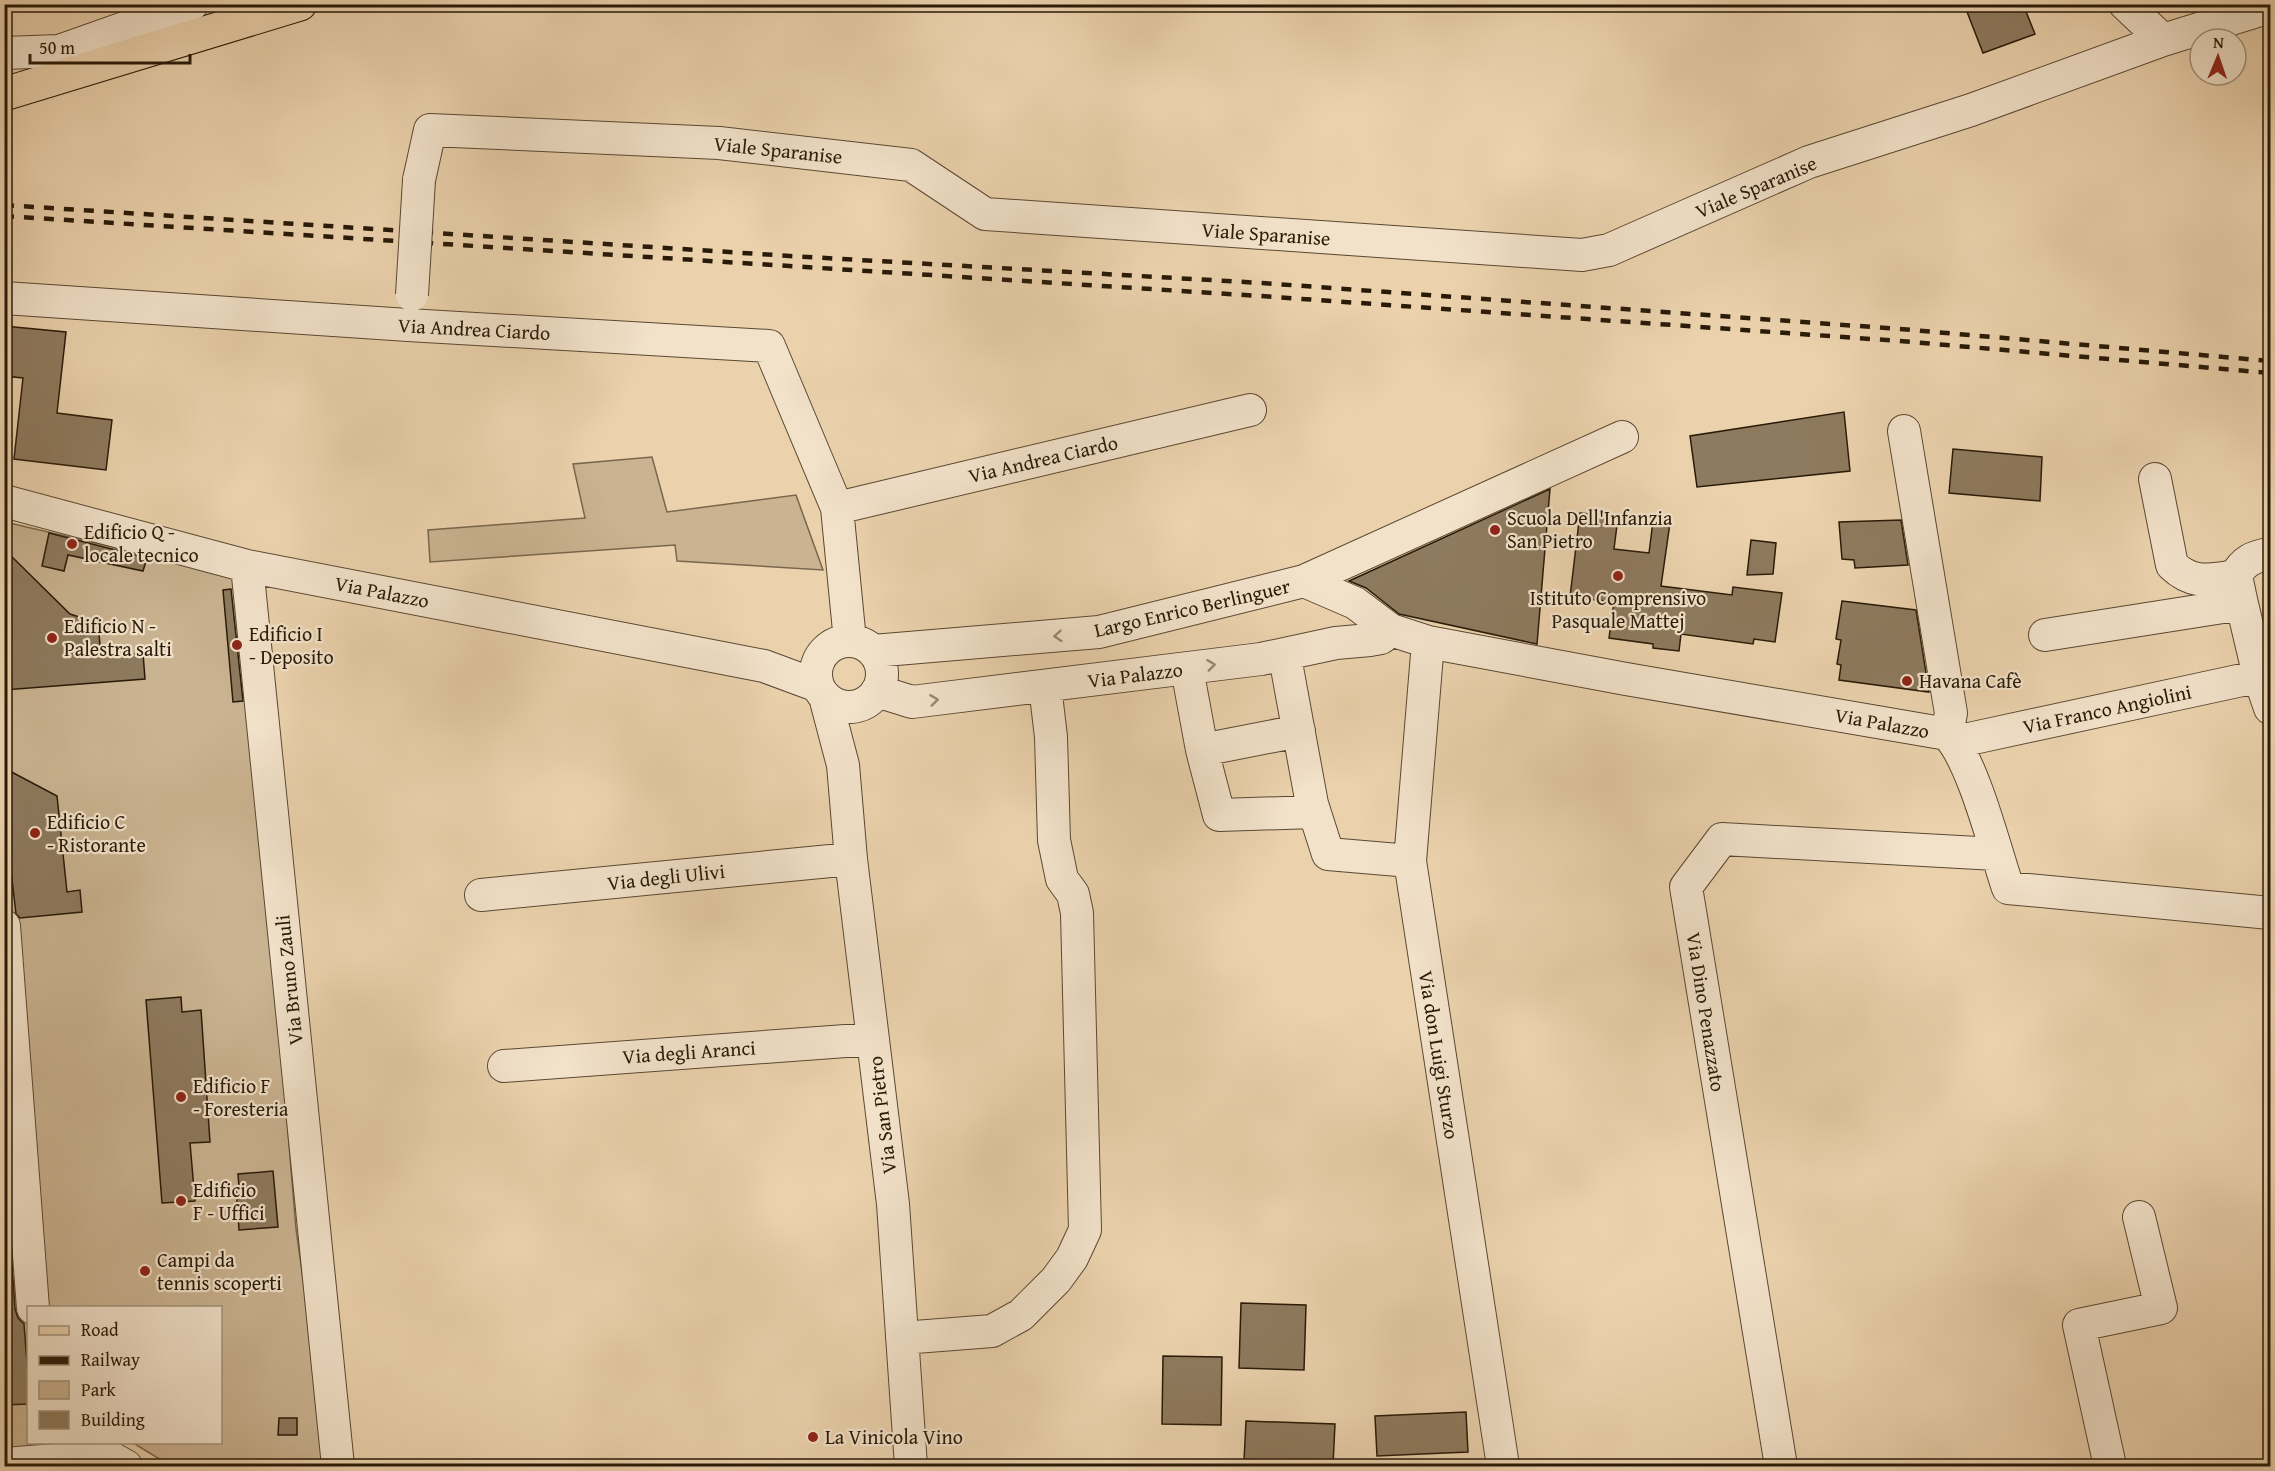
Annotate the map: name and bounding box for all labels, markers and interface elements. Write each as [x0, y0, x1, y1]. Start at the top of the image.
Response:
scale bar [30, 27, 190, 65]
north arrow [2188, 27, 2248, 87]
text: N [2213, 30, 2225, 54]
text: 50 m [39, 34, 75, 61]
street label: Viale Sparanise [712, 128, 844, 171]
street label: Viale Sparanise [1691, 148, 1821, 225]
street label: Viale Sparanise [1201, 215, 1332, 252]
street label: Via Andrea Ciardo [397, 310, 551, 347]
street label: Via Andrea Ciardo [965, 427, 1121, 490]
place label: Scuola Dell'Infanzia San Pietro [1507, 503, 1673, 555]
place label: Edificio Q - locale tecnico [84, 517, 199, 569]
marker: Scuola Dell'Infanzia San Pietro [1488, 523, 1502, 537]
marker: Edificio Q - locale tecnico [65, 537, 79, 551]
street label: Via Palazzo [332, 568, 432, 615]
marker: Istituto Comprensivo Pasquale Mattej [1611, 569, 1625, 583]
street label: Largo Enrico Berlinguer [1091, 571, 1293, 644]
place label: Istituto Comprensivo Pasquale Mattej [1530, 583, 1706, 635]
place label: Edificio N - Palestra salti [64, 611, 172, 663]
place label: Edificio I - Deposito [249, 619, 334, 671]
one-way arrow [1054, 629, 1063, 642]
marker: Edificio N - Palestra salti [45, 631, 59, 645]
marker: Edificio I - Deposito [230, 638, 244, 652]
street label: Via Palazzo [1086, 654, 1184, 695]
one-way arrow [1206, 660, 1215, 672]
place label: Havana Cafè [1919, 666, 2022, 695]
marker: Havana Cafè [1900, 674, 1914, 688]
street label: Via Franco Angiolini [2020, 676, 2194, 741]
one-way arrow [929, 694, 939, 706]
street label: Via Palazzo [1833, 700, 1932, 745]
place label: Edificio C - Ristorante [47, 807, 146, 859]
marker: Edificio C - Ristorante [28, 826, 42, 840]
street label: Via degli Ulivi [606, 856, 727, 897]
street label: Via Bruno Zauli [267, 913, 310, 1047]
street label: Via Dino Penazzato [1680, 930, 1733, 1094]
street label: Via don Luigi Sturzo [1412, 969, 1467, 1141]
street label: Via degli Aranci [621, 1032, 757, 1071]
street label: Via San Pietro [860, 1055, 903, 1176]
place label: Edificio F - Foresteria [193, 1071, 289, 1123]
marker: Edificio F - Foresteria [174, 1090, 188, 1104]
place label: Edificio F - Uffici [193, 1175, 265, 1227]
marker: Edificio F - Uffici [174, 1194, 188, 1208]
place label: Campi da tennis scoperti [157, 1245, 282, 1297]
marker: Campi da tennis scoperti [138, 1264, 152, 1278]
legend [27, 1306, 222, 1444]
text: Road [81, 1316, 119, 1343]
text: Railway [81, 1346, 140, 1373]
text: Park [81, 1376, 117, 1403]
text: Building [81, 1406, 145, 1433]
place label: La Vinicola Vino [825, 1422, 963, 1451]
marker: La Vinicola Vino [806, 1430, 820, 1444]

